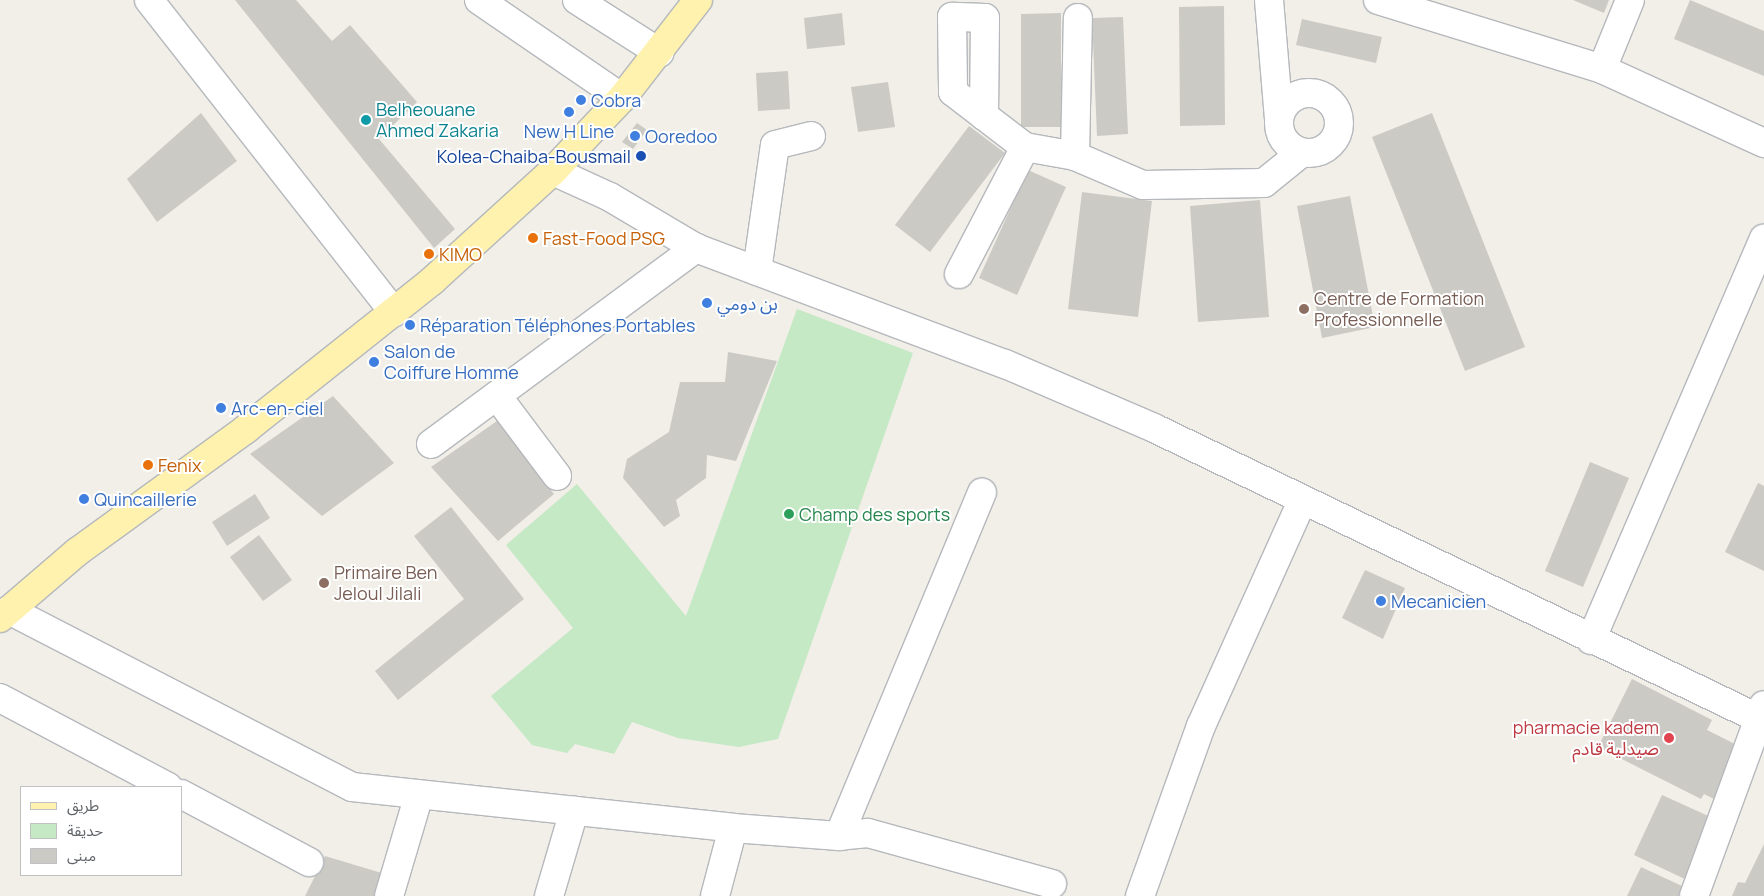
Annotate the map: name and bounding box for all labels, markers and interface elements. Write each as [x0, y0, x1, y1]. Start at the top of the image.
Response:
place label: Cobra [591, 89, 641, 111]
marker: Cobra [575, 94, 587, 106]
place label: Belheouane Ahmed Zakaria [376, 99, 499, 142]
marker: New H Line [563, 106, 575, 118]
marker: Belheouane Ahmed Zakaria [360, 114, 372, 126]
place label: New H Line [524, 120, 614, 142]
place label: Ooredoo [645, 125, 717, 147]
marker: Ooredoo [629, 130, 641, 142]
place label: Kolea-Chaiba-Bousmail [437, 145, 631, 167]
marker: Kolea-Chaiba-Bousmail [635, 150, 647, 162]
place label: Fast-Food PSG [543, 227, 665, 249]
marker: Fast-Food PSG [527, 232, 539, 244]
place label: KIMO [439, 243, 482, 265]
marker: KIMO [423, 248, 435, 260]
place label: Centre de Formation Professionnelle [1314, 288, 1484, 330]
place label: بن دومي [717, 292, 778, 314]
marker: بن دومي [701, 297, 713, 309]
marker: Centre de Formation Professionnelle [1298, 303, 1310, 315]
place label: Réparation Téléphones Portables [420, 314, 695, 336]
marker: Réparation Téléphones Portables [404, 319, 416, 331]
place label: Salon de Coiffure Homme [384, 341, 519, 384]
marker: Salon de Coiffure Homme [368, 356, 380, 368]
place label: Arc-en-ciel [231, 397, 323, 419]
marker: Arc-en-ciel [215, 402, 227, 414]
place label: Fenix [158, 454, 201, 476]
marker: Fenix [142, 459, 154, 471]
place label: Quincaillerie [94, 488, 197, 510]
marker: Quincaillerie [78, 493, 90, 505]
place label: Champ des sports [799, 503, 950, 525]
marker: Champ des sports [783, 508, 795, 520]
place label: Primaire Ben Jeloul Jilali [334, 562, 437, 604]
marker: Primaire Ben Jeloul Jilali [318, 577, 330, 589]
place label: Mecanicien [1391, 590, 1486, 612]
marker: Mecanicien [1375, 595, 1387, 607]
place label: pharmacie kadem صيدلية قادم [1513, 717, 1659, 760]
marker: pharmacie kadem صيدلية قادم [1663, 732, 1675, 744]
legend [20, 786, 182, 876]
text: طريق [67, 795, 99, 816]
text: حديقة [67, 820, 103, 841]
text: مبنى [67, 845, 96, 866]

